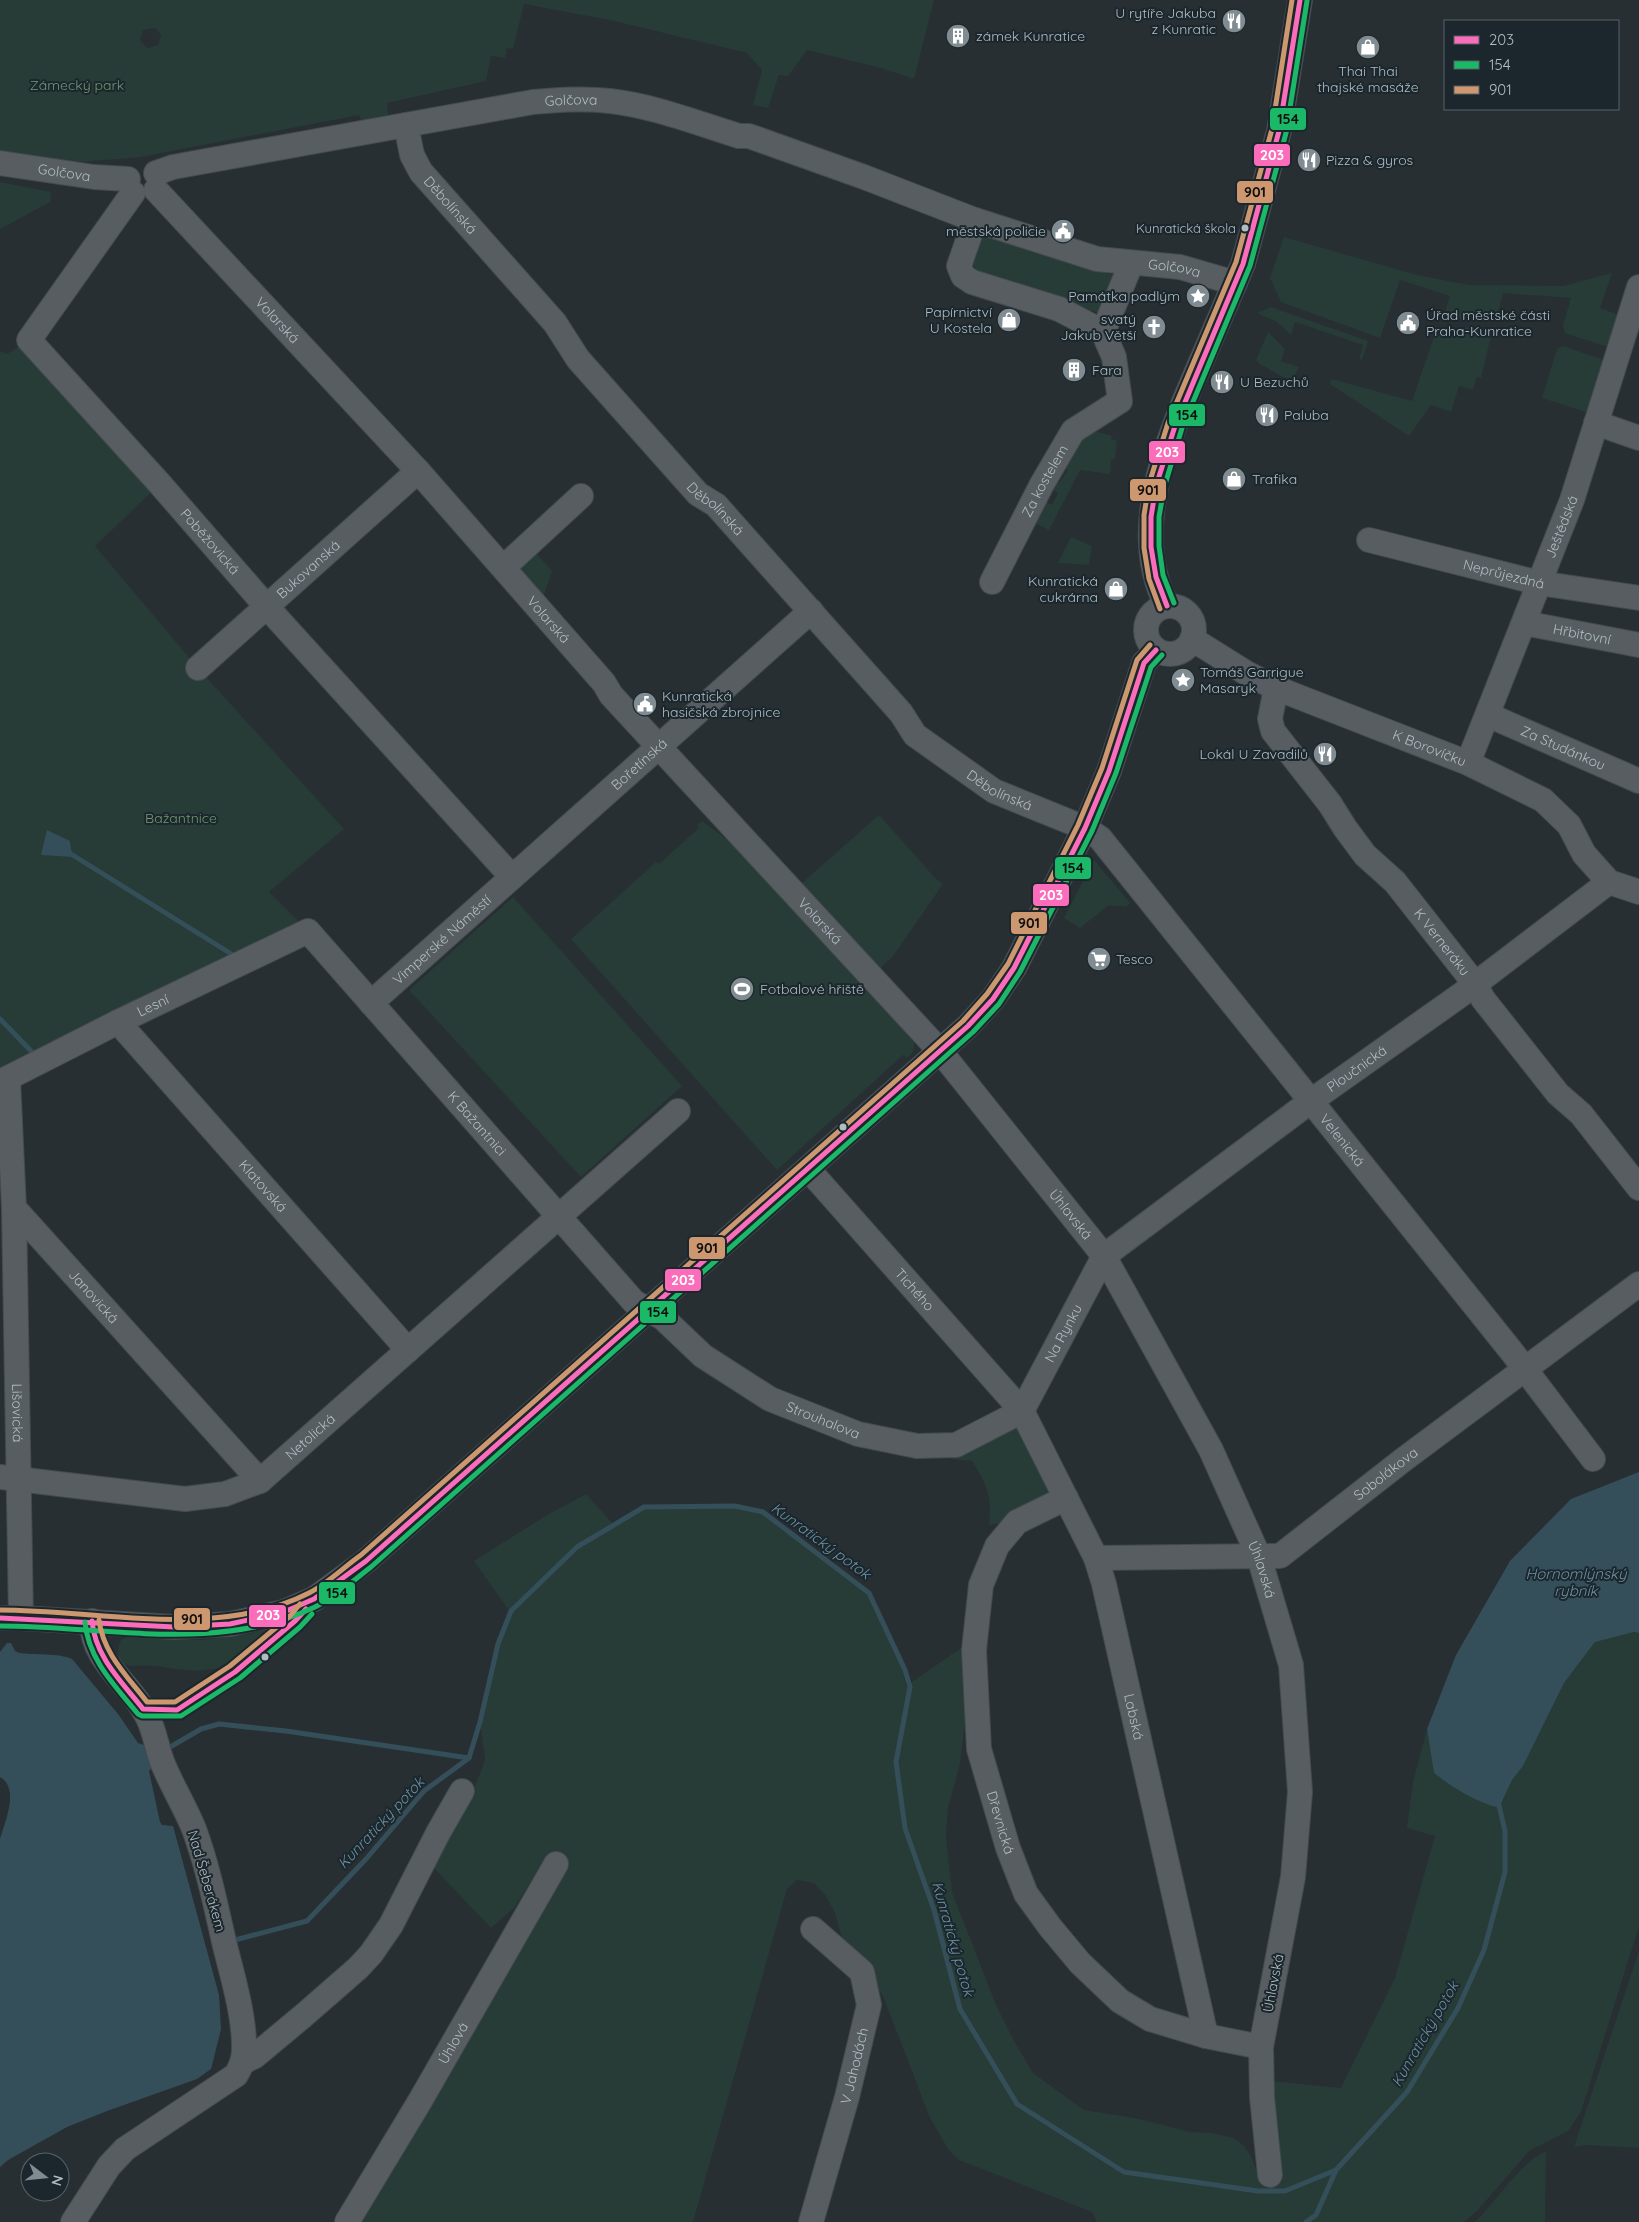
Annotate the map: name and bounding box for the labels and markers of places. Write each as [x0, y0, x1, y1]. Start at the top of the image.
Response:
place label: U rytíře Jakuba z Kunratic [1115, 4, 1216, 38]
restaurant icon: U rytíře Jakuba z Kunratic [1221, 8, 1247, 34]
building icon: zámek Kunratice [945, 23, 971, 49]
place label: zámek Kunratice [976, 27, 1085, 45]
shop icon: Thai Thai thajské masáže [1355, 34, 1381, 60]
place label: Thai Thai thajské masáže [1317, 62, 1419, 96]
restaurant icon: Pizza & gyros [1296, 147, 1322, 173]
place label: Pizza & gyros [1326, 151, 1413, 169]
public building icon: městská policie [1050, 218, 1076, 244]
place label: Kunratická škola [1136, 220, 1236, 236]
place label: městská policie [946, 222, 1046, 240]
marker: Kunratická škola [1240, 223, 1250, 233]
place icon: Památka padlým [1185, 283, 1211, 309]
place label: Památka padlým [1068, 287, 1180, 305]
place label: Papírnictví U Kostela [925, 303, 992, 337]
place label: Úřad městské části Praha-Kunratice [1426, 306, 1550, 340]
shop icon: Papírnictví U Kostela [996, 307, 1022, 333]
place label: svatý Jakub Větší [1061, 310, 1136, 344]
public building icon: Úřad městské části Praha-Kunratice [1395, 310, 1421, 336]
church icon: svatý Jakub Větší [1141, 314, 1167, 340]
building icon: Fara [1061, 357, 1087, 383]
place label: Fara [1092, 361, 1122, 379]
restaurant icon: U Bezuchů [1209, 369, 1235, 395]
place label: U Bezuchů [1240, 373, 1309, 391]
restaurant icon: Paluba [1254, 402, 1280, 428]
place label: Paluba [1284, 406, 1329, 424]
shop icon: Trafika [1221, 466, 1247, 492]
place label: Trafika [1252, 470, 1297, 488]
place label: Kunratická cukrárna [1028, 572, 1098, 606]
shop icon: Kunratická cukrárna [1103, 576, 1129, 602]
place label: Tomáš Garrigue Masaryk [1200, 663, 1304, 697]
place icon: Tomáš Garrigue Masaryk [1170, 667, 1196, 693]
place label: Kunratická hasičská zbrojnice [662, 687, 780, 721]
public building icon: Kunratická hasičská zbrojnice [632, 691, 658, 717]
restaurant icon: Lokál U Zavadilů [1312, 741, 1338, 767]
place label: Lokál U Zavadilů [1200, 745, 1308, 763]
supermarket icon: Tesco [1086, 946, 1112, 972]
place label: Tesco [1116, 950, 1153, 968]
sports icon: Fotbalové hřiště [729, 976, 755, 1002]
place label: Fotbalové hřiště [760, 980, 864, 998]
unlabelled marker [838, 1122, 848, 1132]
unlabelled marker [260, 1652, 270, 1662]

